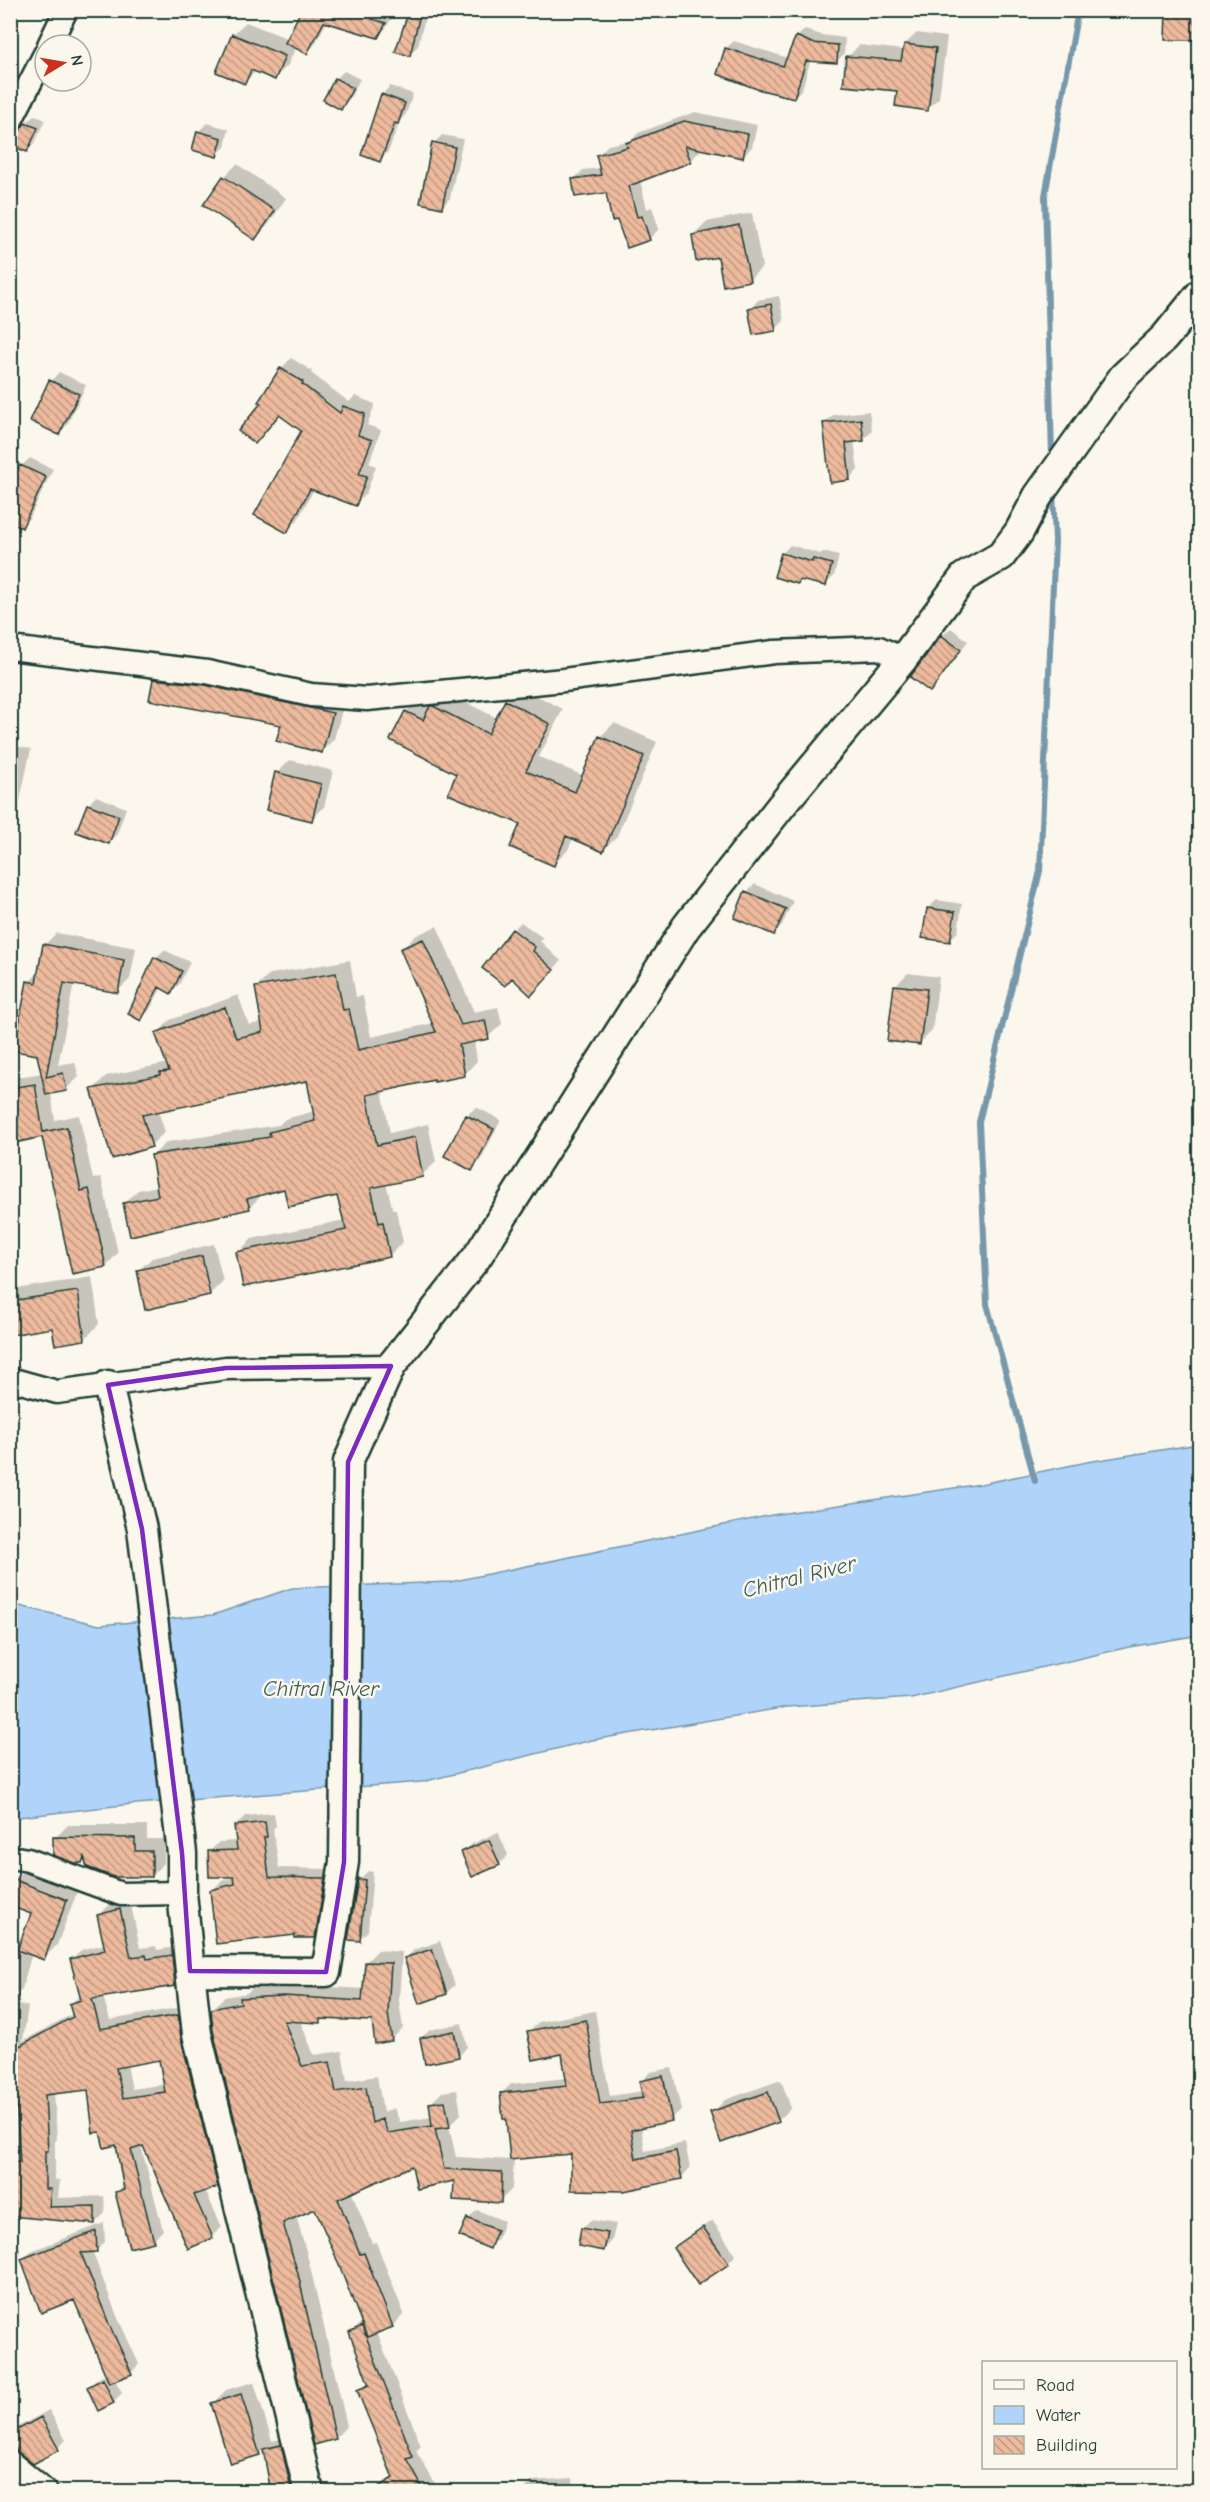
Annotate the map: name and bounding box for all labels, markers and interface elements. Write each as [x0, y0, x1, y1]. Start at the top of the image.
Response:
north arrow [33, 33, 93, 93]
text: N [67, 53, 87, 67]
water label: Chitral River [740, 1550, 860, 1604]
water label: Chitral River [263, 1676, 380, 1702]
legend [982, 2361, 1177, 2469]
text: Road [1036, 2375, 1075, 2396]
text: Water [1036, 2405, 1081, 2426]
text: Building [1036, 2435, 1098, 2456]

